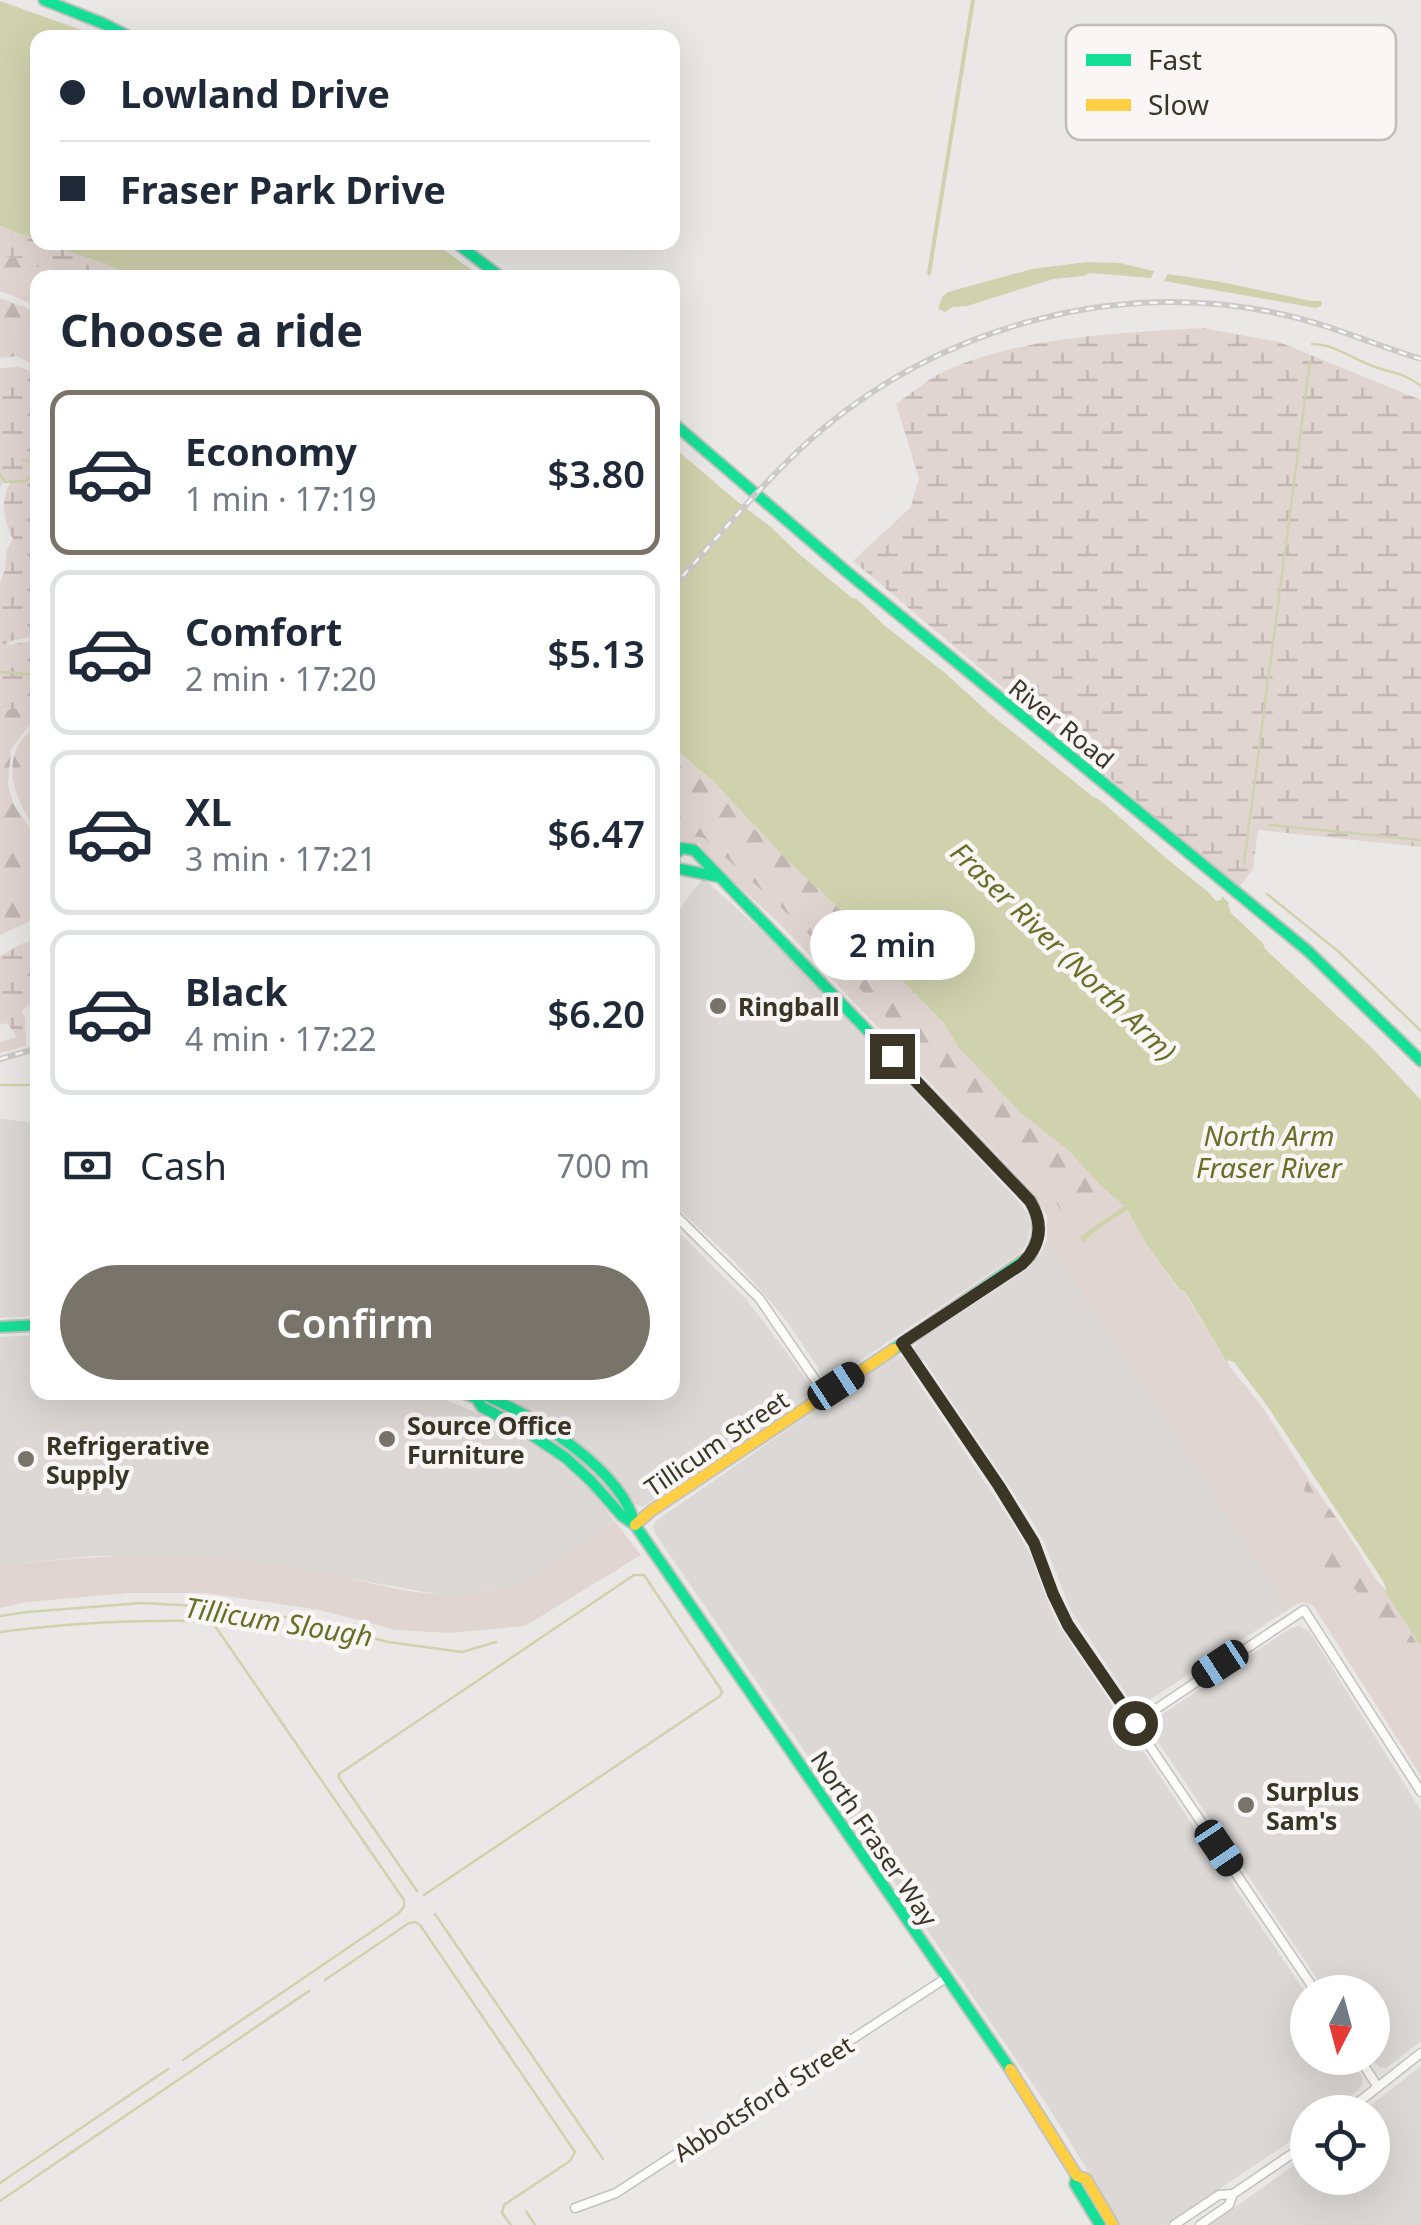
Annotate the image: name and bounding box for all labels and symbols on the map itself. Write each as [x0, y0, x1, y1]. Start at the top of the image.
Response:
legend [1066, 25, 1396, 140]
text: Fast [1148, 40, 1202, 78]
text: Slow [1148, 85, 1209, 123]
street label: River Road [1002, 670, 1122, 776]
water label: Fraser River (North Arm) [943, 833, 1185, 1069]
callout: 2 min [810, 911, 974, 981]
place label: Ringball [738, 989, 840, 1023]
marker: Ringball [707, 995, 729, 1017]
route end [870, 1034, 915, 1079]
water label: North Arm Fraser River [1196, 1116, 1344, 1186]
car [803, 1357, 869, 1415]
street label: Tillicum Street [637, 1382, 795, 1504]
place label: Source Office Furniture [407, 1408, 572, 1471]
place label: Refrigerative Supply [46, 1428, 210, 1491]
marker: Source Office Furniture [376, 1428, 398, 1450]
marker: Refrigerative Supply [15, 1448, 37, 1470]
water label: Tillicum Slough [183, 1587, 375, 1655]
car [1187, 1635, 1253, 1693]
route start [1113, 1701, 1158, 1746]
street label: North Fraser Way [804, 1744, 946, 1933]
place label: Surplus Sam's [1266, 1774, 1359, 1837]
marker: Surplus Sam's [1235, 1794, 1257, 1816]
car [1190, 1815, 1248, 1881]
north arrow [1290, 1975, 1390, 2075]
street label: Abbotsford Street [666, 2027, 860, 2169]

